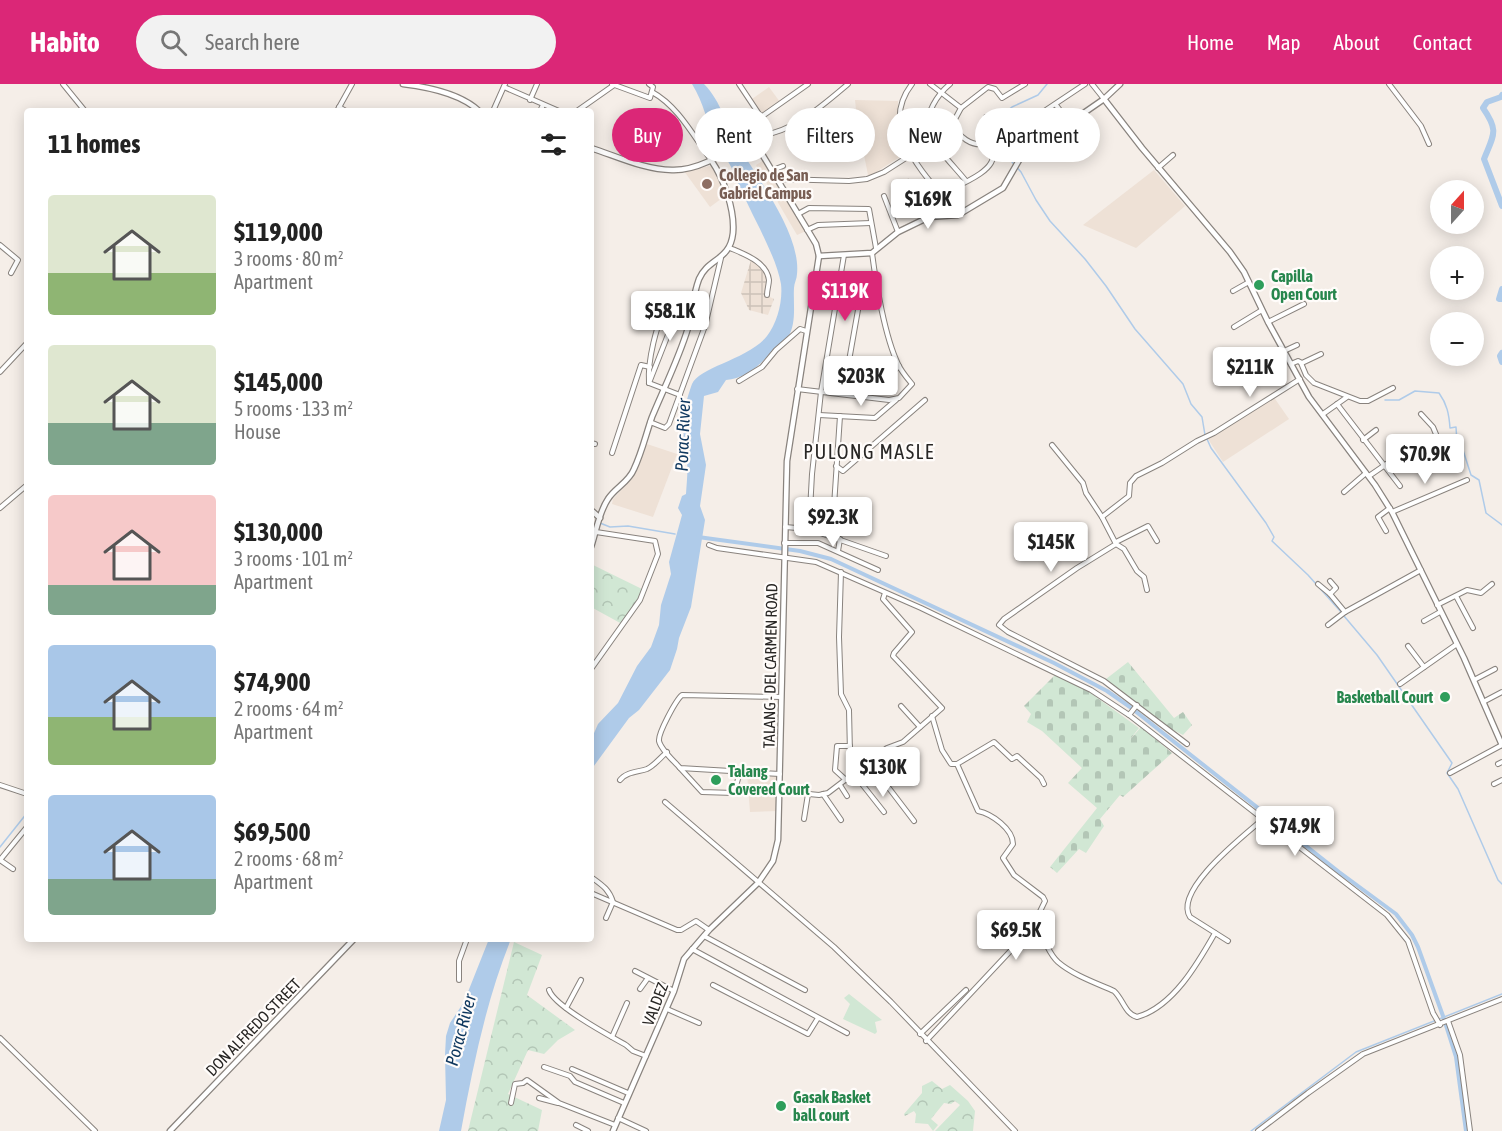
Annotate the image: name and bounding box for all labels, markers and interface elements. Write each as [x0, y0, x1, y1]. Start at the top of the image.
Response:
search box [136, 15, 556, 69]
text: Habito [30, 26, 100, 58]
icon: search [157, 26, 190, 59]
text: Search here [205, 29, 300, 55]
text: Home [1187, 30, 1234, 54]
text: Map [1267, 30, 1301, 54]
text: About [1334, 30, 1380, 54]
text: Contact [1413, 30, 1472, 54]
chip: Buy [612, 108, 683, 162]
chip: Rent [695, 108, 773, 162]
chip: Filters [785, 108, 875, 162]
chip: New [887, 108, 963, 162]
chip: Apartment [975, 108, 1100, 162]
icon: filters [537, 128, 570, 161]
text: 11 homes [48, 129, 141, 159]
place label: Collegio de San Gabriel Campus [719, 166, 812, 202]
marker: Collegio de San Gabriel Campus [700, 177, 714, 191]
pin: $169K [886, 179, 970, 230]
north arrow [1430, 180, 1484, 234]
map controls [1430, 180, 1484, 366]
text: $169K [905, 187, 951, 210]
text: $119,000 [234, 217, 323, 247]
icon: home [96, 219, 168, 291]
button: + [1430, 246, 1484, 300]
text: 3 rooms · 80 m² [234, 247, 344, 270]
place label: Capilla Open Court [1271, 267, 1337, 303]
text: Apartment [234, 270, 313, 293]
pin: $119K [803, 271, 887, 322]
marker: Capilla Open Court [1252, 278, 1266, 292]
text: $119K [822, 279, 868, 302]
pin: $58.1K [621, 291, 719, 342]
text: $58.1K [645, 299, 695, 322]
button: − [1430, 312, 1484, 366]
pin: $211K [1208, 347, 1292, 398]
text: $211K [1227, 355, 1273, 378]
pin: $203K [819, 356, 903, 407]
text: $203K [838, 364, 884, 387]
text: $145,000 [234, 367, 323, 397]
icon: home [96, 369, 168, 441]
text: 5 rooms · 133 m² [234, 397, 353, 420]
water label: Porac River [671, 397, 694, 472]
text: House [234, 420, 281, 443]
pin: $70.9K [1376, 434, 1474, 485]
district label: PULONG MASLE [803, 440, 935, 463]
text: $70.9K [1400, 442, 1450, 465]
pin: $92.3K [784, 497, 882, 548]
text: $92.3K [808, 505, 858, 528]
text: $130,000 [234, 517, 323, 547]
icon: home [96, 519, 168, 591]
pin: $145K [1009, 522, 1093, 573]
text: $145K [1028, 530, 1074, 553]
text: 3 rooms · 101 m² [234, 547, 353, 570]
text: Apartment [234, 570, 313, 593]
street label: TALANG - DEL CARMEN ROAD [760, 583, 780, 749]
text: $74,900 [234, 667, 311, 697]
icon: home [96, 669, 168, 741]
place label: Basketball Court [1336, 688, 1433, 706]
marker: Basketball Court [1438, 690, 1452, 704]
text: 2 rooms · 64 m² [234, 697, 344, 720]
text: Apartment [234, 720, 313, 743]
pin: $130K [841, 747, 925, 798]
text: $130K [860, 755, 906, 778]
place label: Talang Covered Court [728, 762, 810, 798]
marker: Talang Covered Court [709, 773, 723, 787]
pin: $74.9K [1246, 806, 1344, 857]
text: $74.9K [1270, 814, 1320, 837]
text: $69,500 [234, 817, 311, 847]
icon: home [96, 819, 168, 891]
text: 2 rooms · 68 m² [234, 847, 344, 870]
text: Apartment [234, 870, 313, 893]
pin: $69.5K [967, 910, 1065, 961]
text: $69.5K [991, 918, 1041, 941]
street label: DON ALFREDO STREET [202, 975, 304, 1079]
street label: VALDEZ [639, 980, 671, 1028]
water label: Porac River [441, 991, 480, 1068]
place label: Gasak Basket ball court [793, 1088, 871, 1124]
marker: Gasak Basket ball court [774, 1099, 788, 1113]

